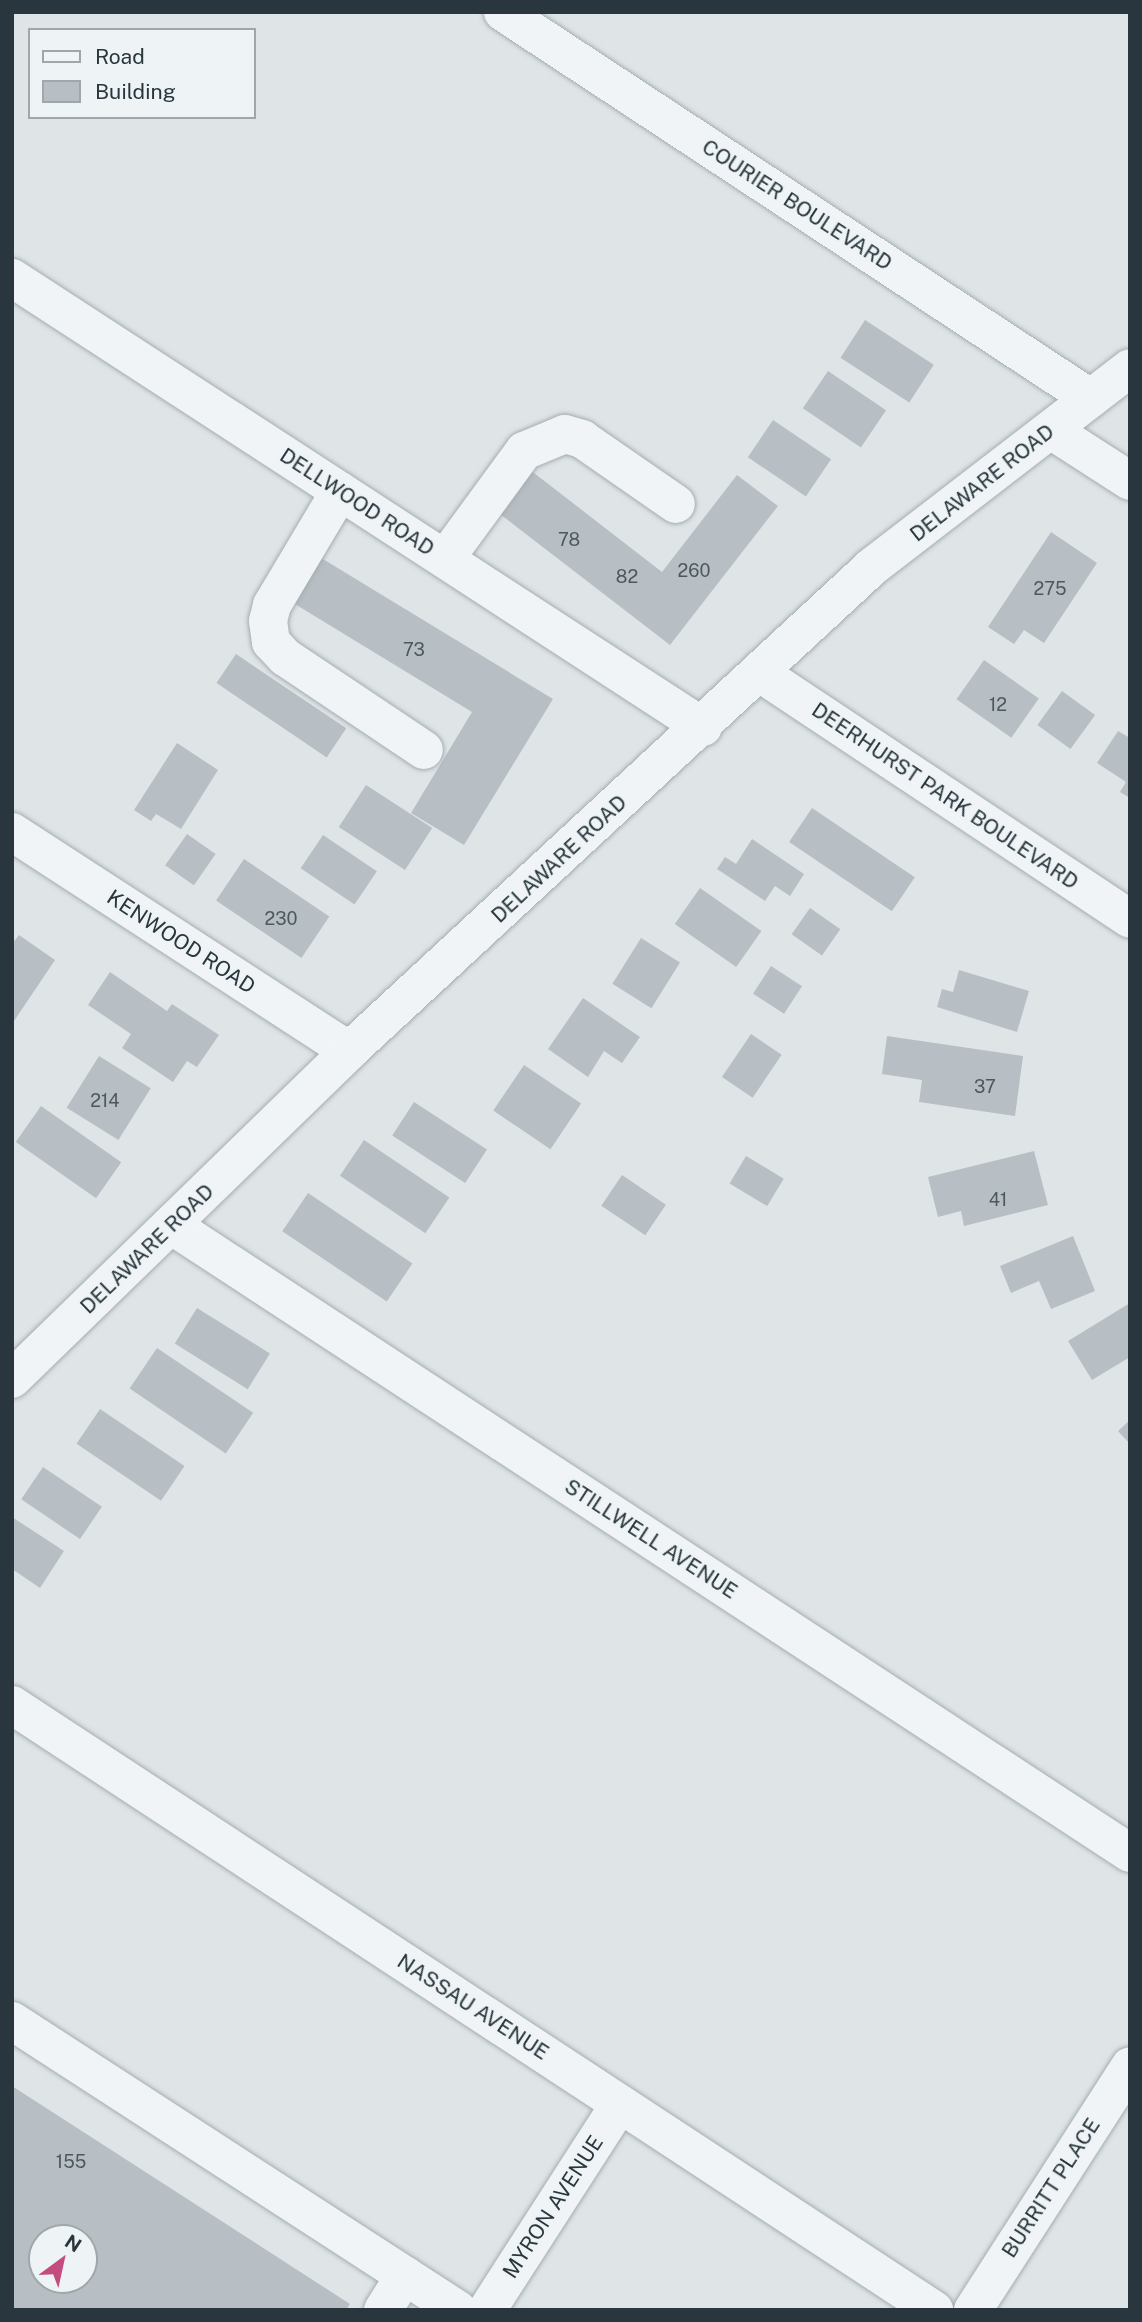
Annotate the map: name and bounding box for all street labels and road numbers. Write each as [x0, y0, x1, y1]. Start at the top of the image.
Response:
street label: COURIER BOULEVARD [697, 134, 897, 276]
street label: DELAWARE ROAD [905, 419, 1059, 547]
street label: DELLWOOD ROAD [275, 443, 439, 561]
street label: DEERHURST PARK BOULEVARD [807, 697, 1083, 895]
street label: DELAWARE ROAD [486, 790, 632, 928]
street label: KENWOOD ROAD [102, 885, 260, 999]
street label: DELAWARE ROAD [75, 1179, 219, 1319]
street label: STILLWELL AVENUE [560, 1474, 742, 1604]
street label: NASSAU AVENUE [392, 1949, 554, 2065]
street label: BURRITT PLACE [997, 2114, 1105, 2262]
street label: MYRON AVENUE [498, 2131, 608, 2283]

